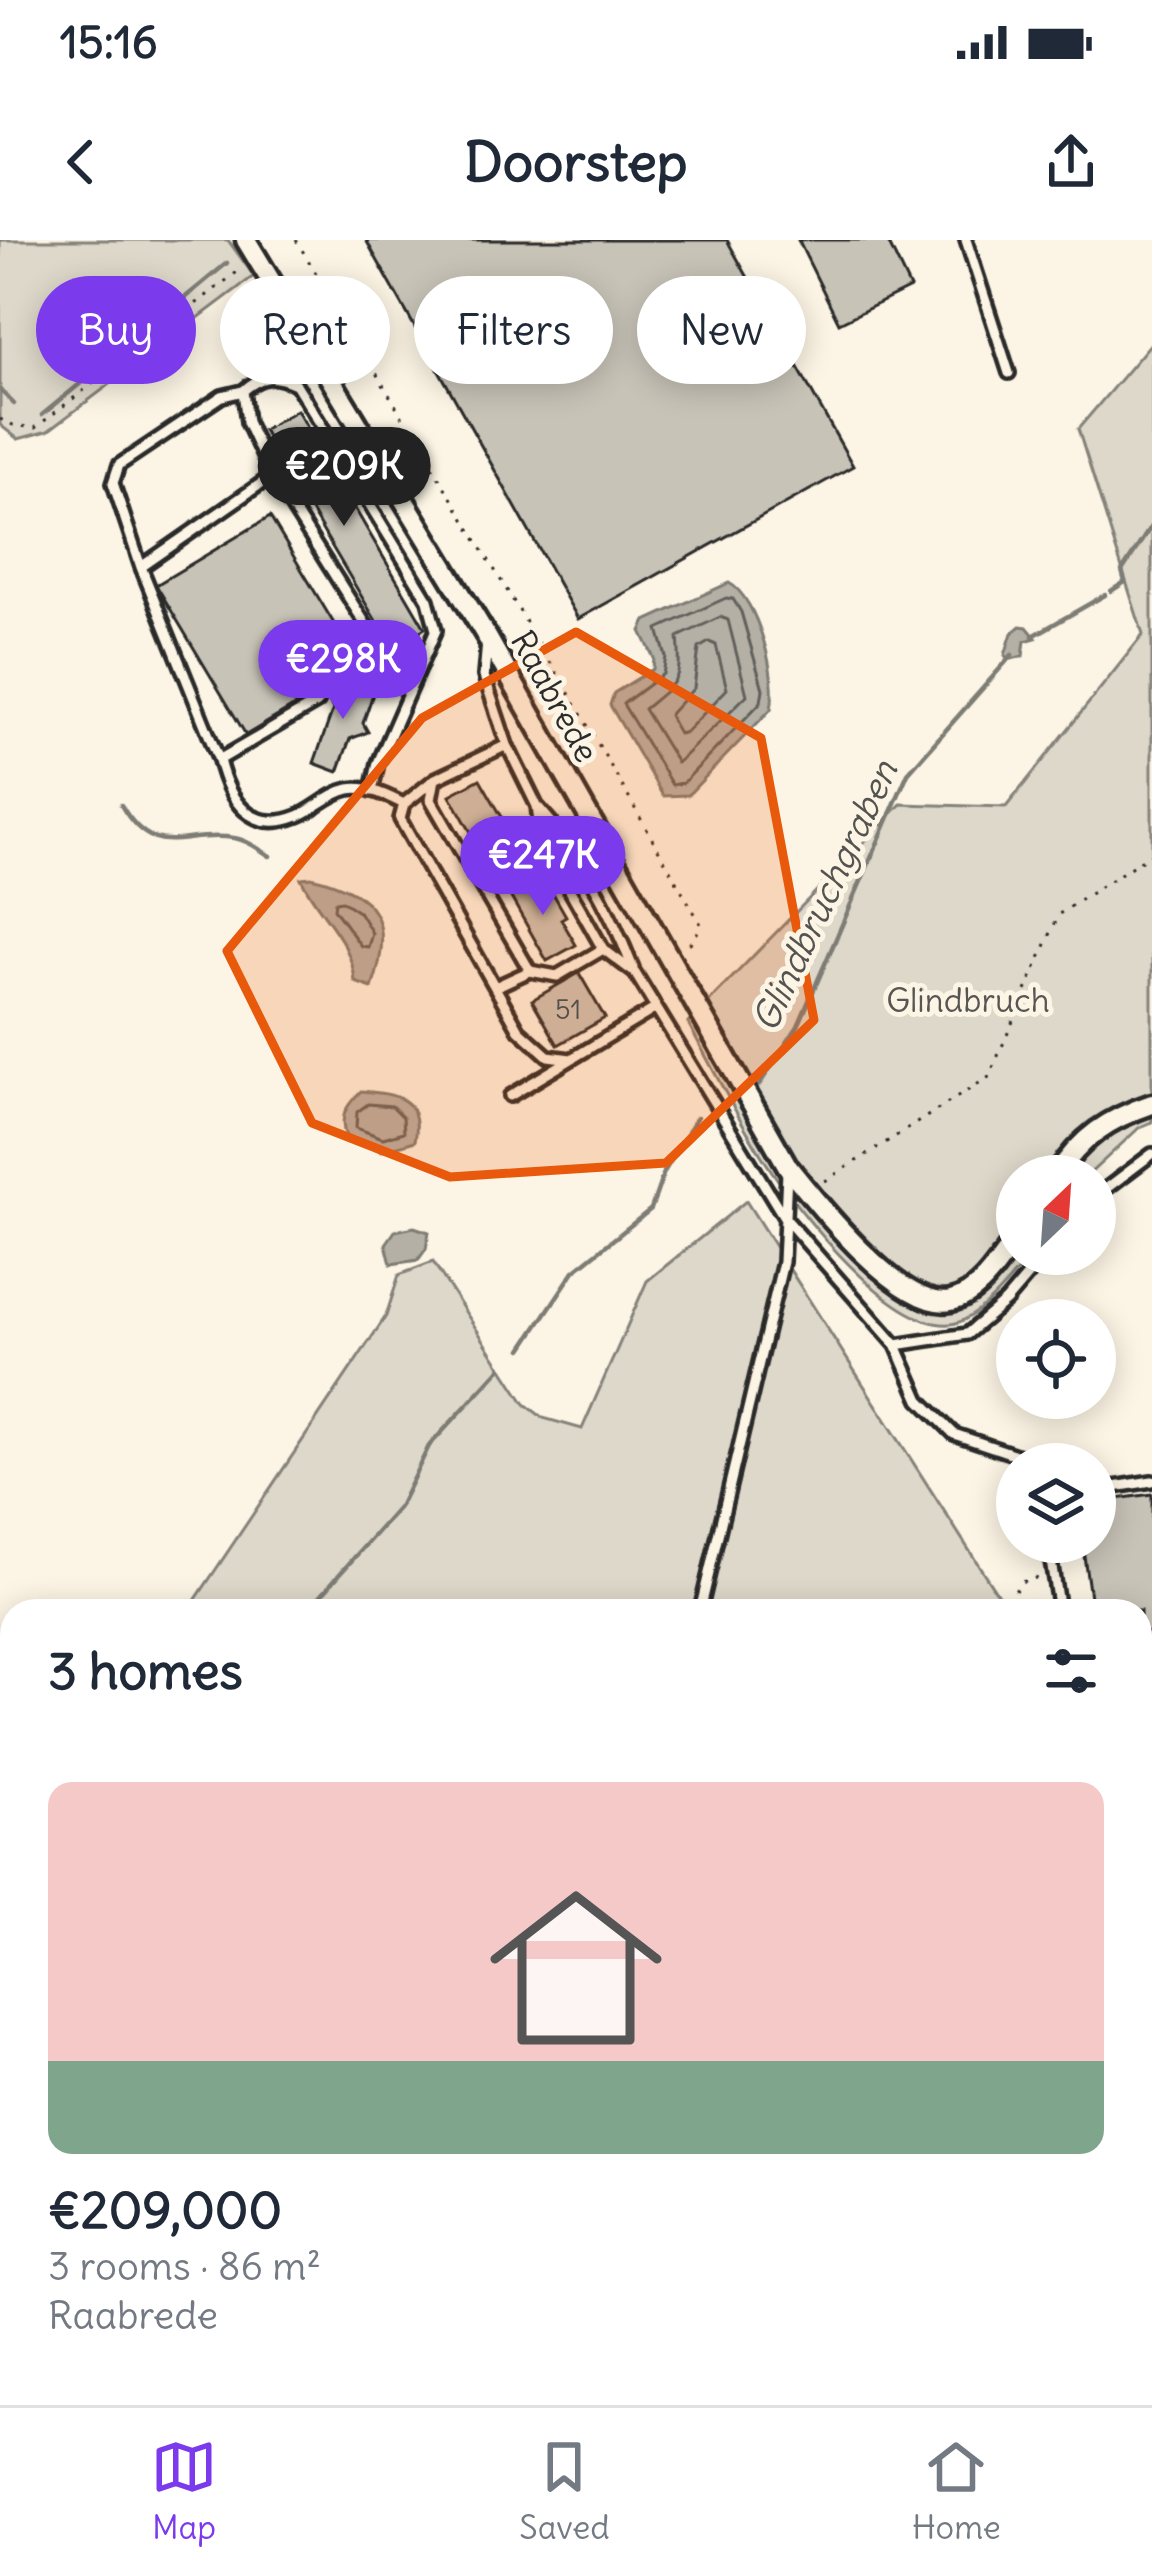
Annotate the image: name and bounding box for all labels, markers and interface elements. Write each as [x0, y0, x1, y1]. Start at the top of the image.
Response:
text: 15:16 [60, 14, 158, 70]
text: Doorstep [464, 128, 688, 196]
icon: back [48, 129, 114, 195]
icon: share [1038, 129, 1104, 195]
chip: Buy [36, 276, 196, 384]
chip: Rent [220, 276, 390, 384]
chip: Filters [414, 276, 613, 384]
chip: New [637, 276, 806, 384]
pin: €209K [260, 427, 428, 529]
text: €209K [285, 441, 403, 490]
pin: €298K [259, 620, 427, 722]
street label: Raabrede [502, 623, 608, 769]
text: €298K [285, 634, 401, 683]
water label: Glindbruchgraben [743, 752, 908, 1039]
pin: €247K [459, 816, 627, 918]
text: €247K [487, 830, 599, 879]
park label: Glindbruch [886, 979, 1050, 1021]
house number: 51 [555, 992, 581, 1026]
north arrow [996, 1155, 1116, 1275]
map controls [996, 1155, 1116, 1563]
button: locate [996, 1299, 1116, 1419]
button: layers [996, 1443, 1116, 1563]
icon: filters [1038, 1638, 1104, 1704]
text: 3 homes [48, 1639, 243, 1703]
icon: home [468, 1860, 684, 2076]
text: €209,000 [48, 2178, 282, 2242]
text: 3 rooms · 86 m² [48, 2242, 321, 2291]
text: Raabrede [48, 2291, 218, 2340]
tab: Map [151, 2434, 217, 2548]
tab: Saved [519, 2434, 610, 2548]
tab: Home [912, 2434, 1001, 2548]

